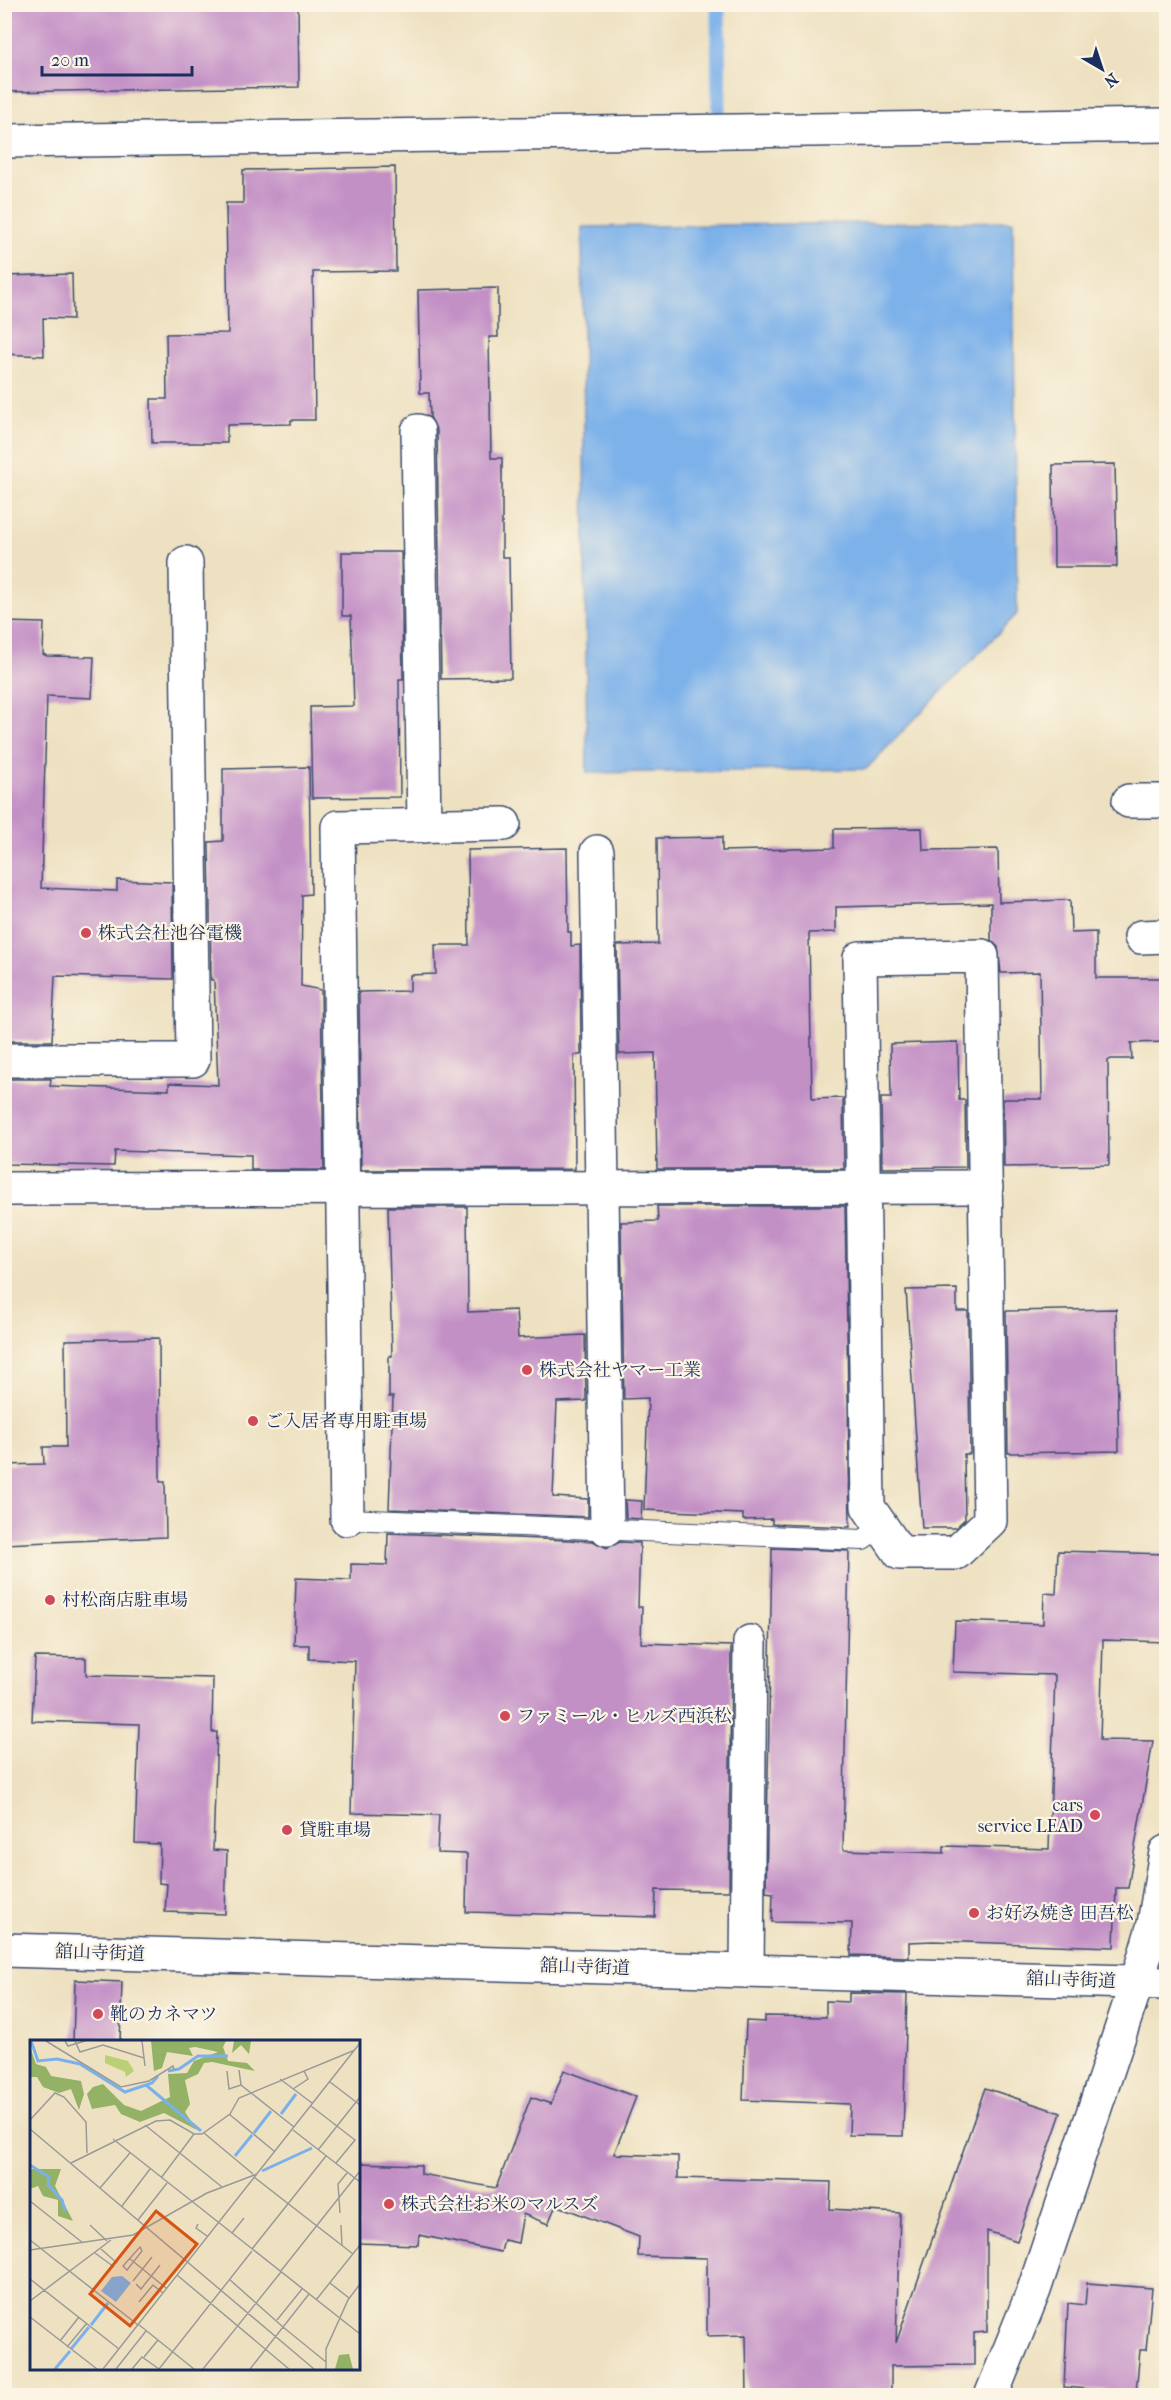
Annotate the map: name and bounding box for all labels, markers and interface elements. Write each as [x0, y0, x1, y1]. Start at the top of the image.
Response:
scale bar [42, 39, 192, 77]
north arrow [1072, 39, 1132, 99]
text: 20 m [51, 50, 89, 71]
text: N [1100, 69, 1122, 92]
place label: 株式会社池谷電機 [98, 923, 242, 944]
marker: 株式会社池谷電機 [79, 926, 93, 940]
place label: 株式会社ヤマー工業 [539, 1360, 701, 1381]
marker: 株式会社ヤマー工業 [520, 1363, 534, 1377]
place label: ご入居者専用駐車場 [265, 1411, 427, 1432]
marker: ご入居者専用駐車場 [246, 1414, 260, 1428]
place label: 村松商店駐車場 [62, 1590, 188, 1611]
marker: 村松商店駐車場 [43, 1593, 57, 1607]
place label: ファミール・ヒルズ西浜松 [517, 1706, 732, 1727]
marker: ファミール・ヒルズ西浜松 [498, 1709, 512, 1723]
place label: cars service LEAD [978, 1795, 1083, 1837]
marker: cars service LEAD [1088, 1808, 1102, 1822]
place label: 貸駐車場 [299, 1820, 371, 1841]
marker: 貸駐車場 [280, 1823, 294, 1837]
place label: お好み焼き 田吾松 [986, 1903, 1134, 1924]
marker: お好み焼き 田吾松 [967, 1906, 981, 1920]
street label: 舘山寺街道 [55, 1941, 145, 1965]
street label: 舘山寺街道 [540, 1955, 630, 1979]
street label: 舘山寺街道 [1026, 1968, 1116, 1992]
place label: 靴のカネマツ [110, 2004, 217, 2025]
marker: 靴のカネマツ [91, 2007, 105, 2021]
inset map [30, 2040, 360, 2370]
place label: 株式会社お米のマルスズ [401, 2194, 598, 2215]
marker: 株式会社お米のマルスズ [382, 2197, 396, 2211]

